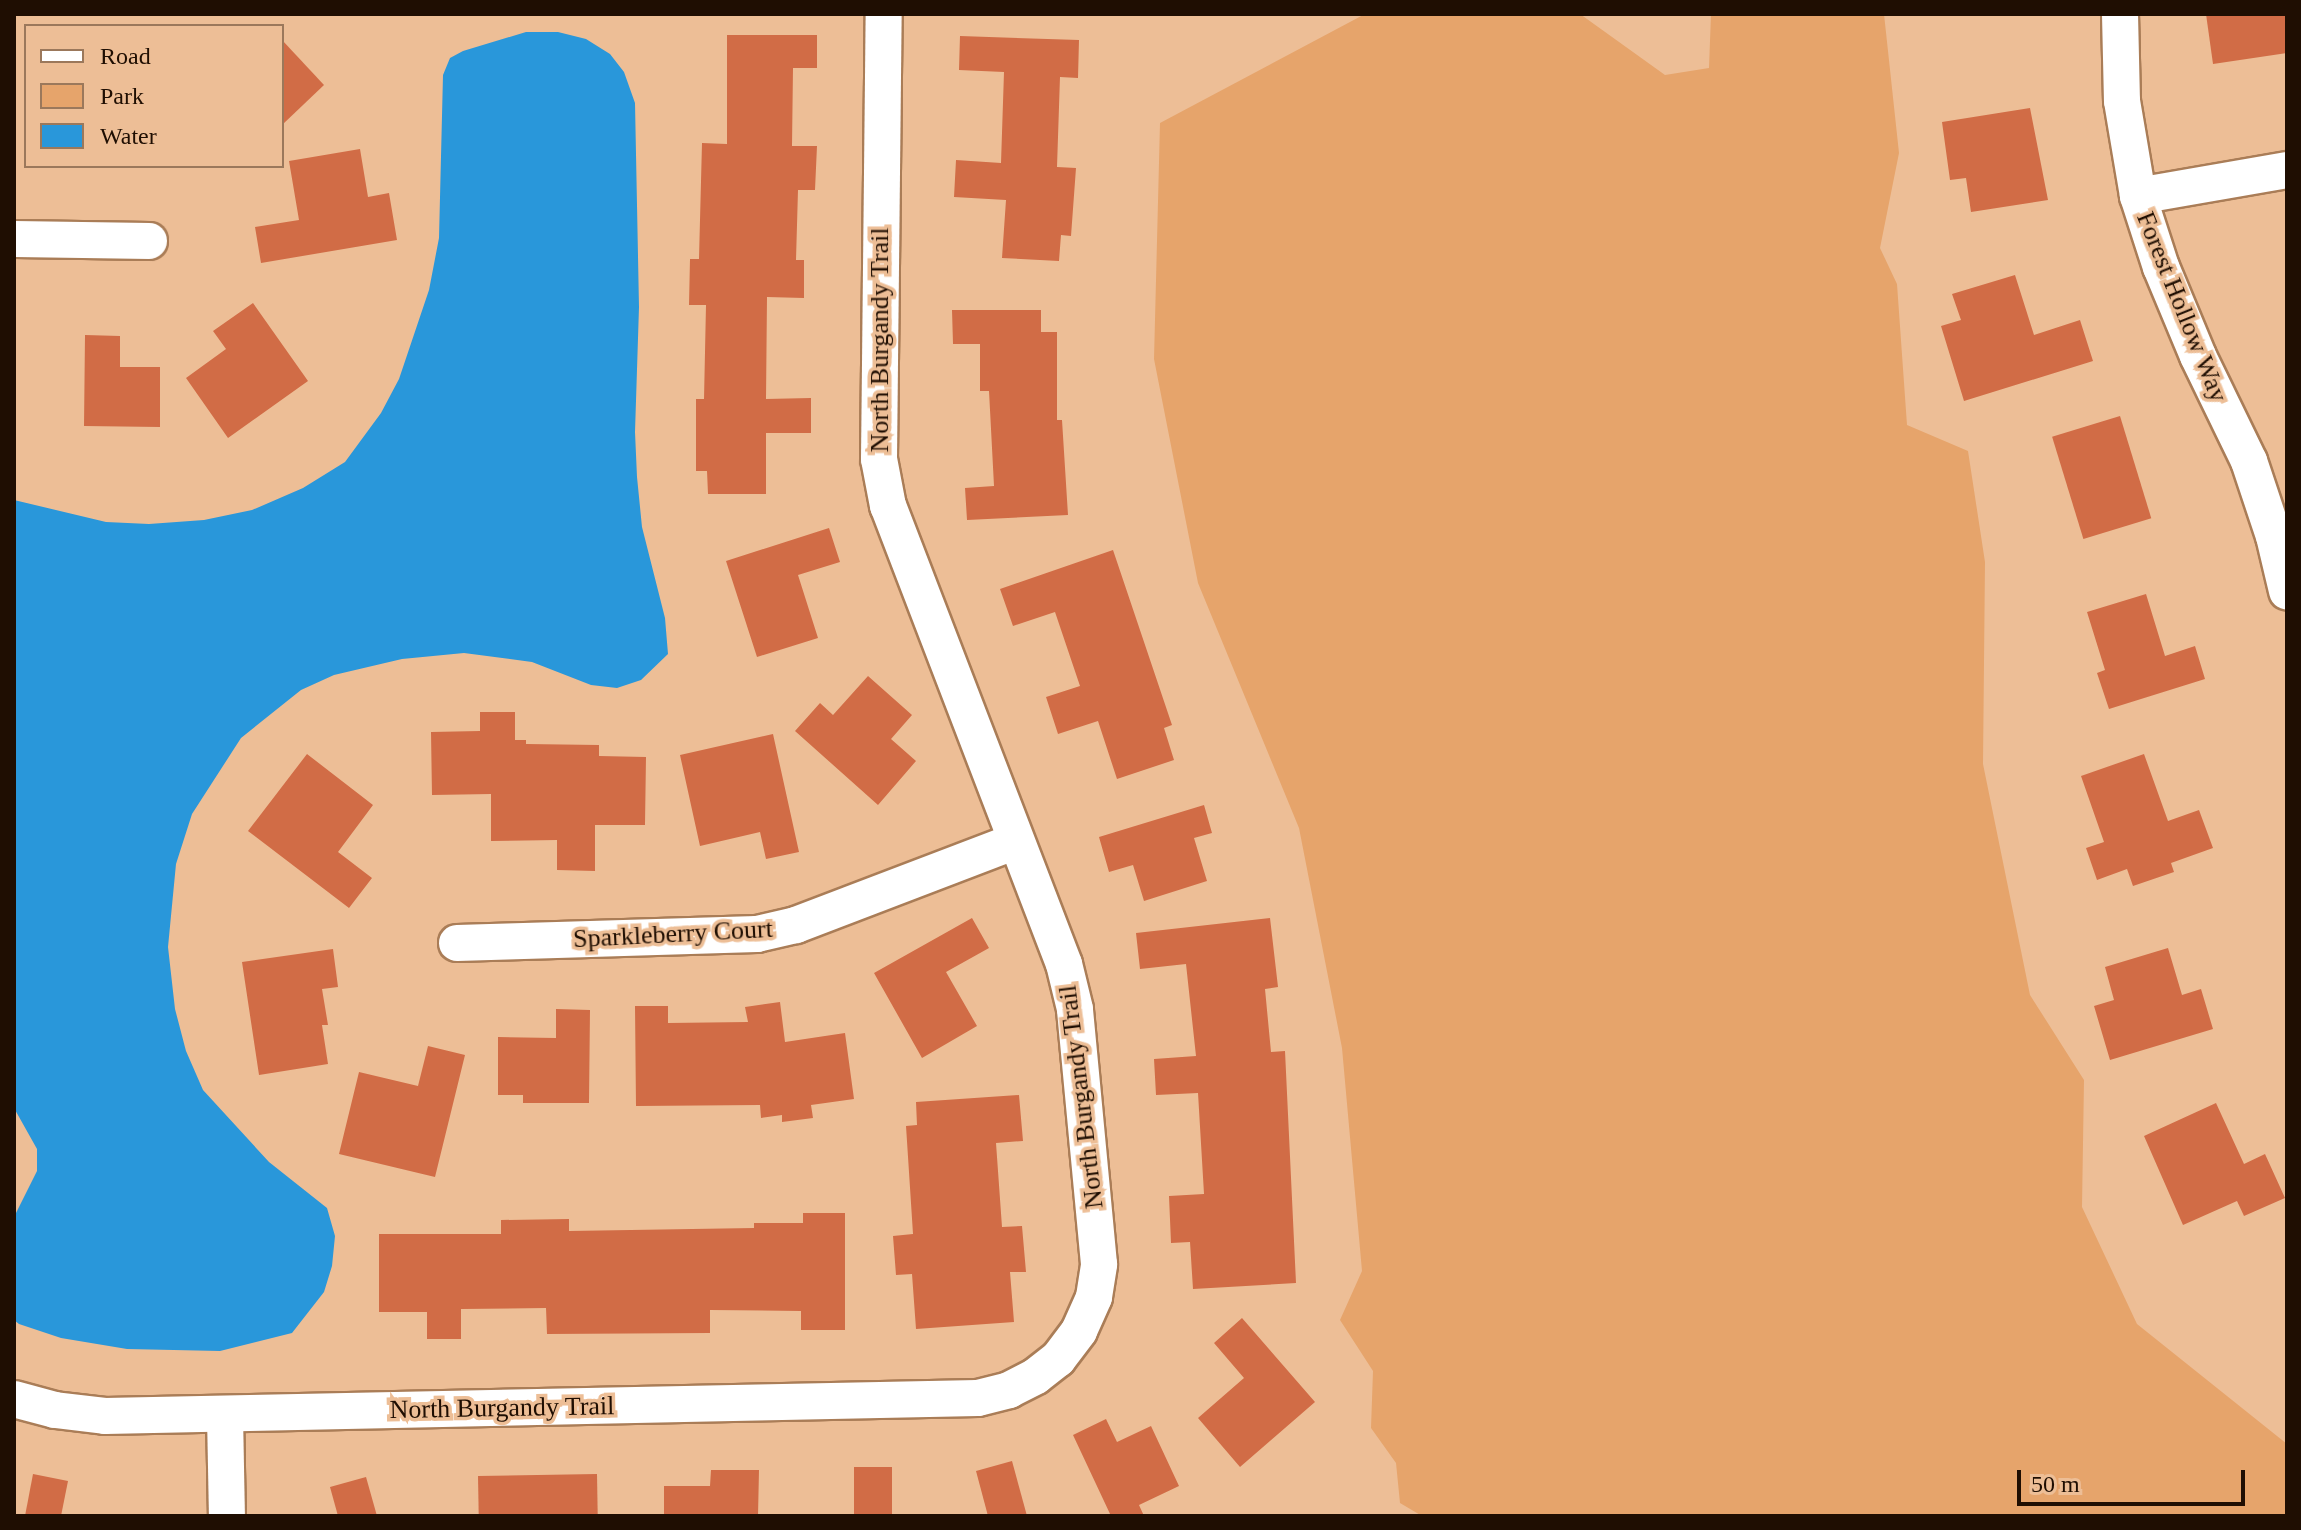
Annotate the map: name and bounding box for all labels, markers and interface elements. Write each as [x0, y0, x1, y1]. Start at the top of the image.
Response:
legend [24, 24, 284, 168]
text: Road [100, 43, 151, 69]
text: Park [100, 83, 144, 109]
text: Water [100, 123, 157, 149]
street label: Forest Hollow Way [2130, 207, 2234, 407]
street label: North Burgandy Trail [864, 227, 896, 453]
street label: Sparkleberry Court [572, 913, 774, 955]
street label: North Burgandy Trail [1052, 983, 1110, 1211]
street label: North Burgandy Trail [389, 1390, 615, 1426]
scale bar [2021, 1454, 2249, 1504]
text: 50 m [2031, 1471, 2080, 1497]

